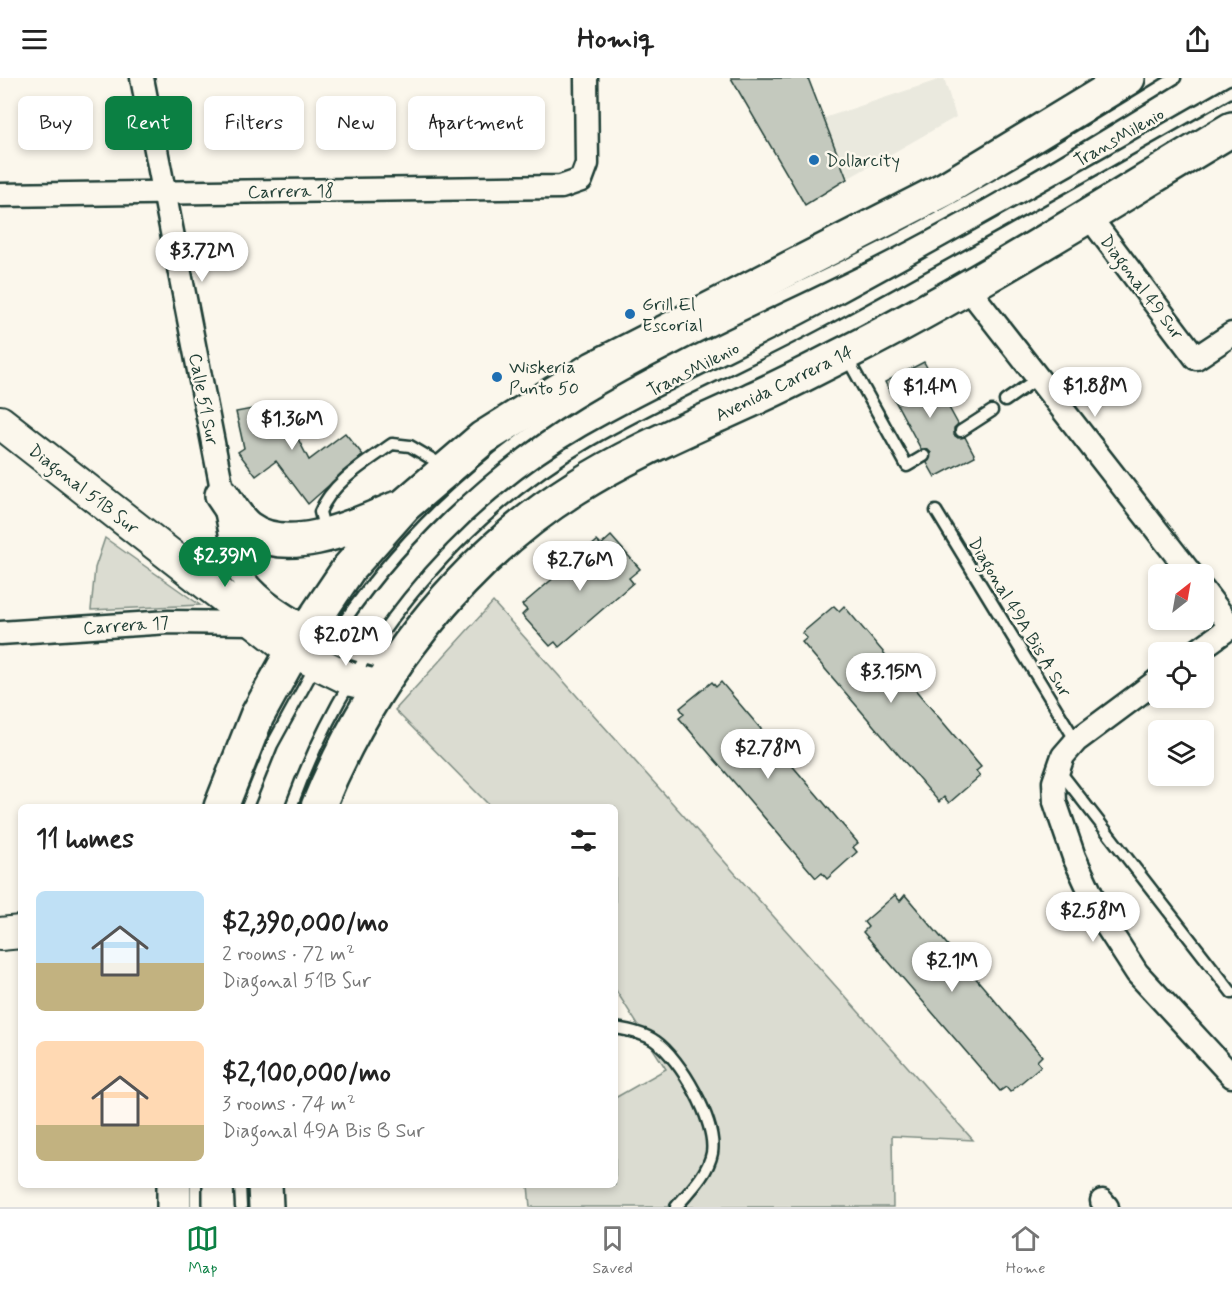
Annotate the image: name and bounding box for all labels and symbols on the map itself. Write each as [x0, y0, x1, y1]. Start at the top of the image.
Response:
street label: TransMilenio [1070, 102, 1169, 173]
place label: Dollarcity [826, 149, 900, 173]
marker: Dollarcity [807, 153, 821, 167]
street label: Carrera 18 [247, 179, 335, 205]
street label: Diagonal 49 Sur [1092, 230, 1189, 346]
pin: $3.72M [153, 232, 251, 283]
place label: Grill El Escorial [642, 293, 703, 338]
marker: Grill El Escorial [623, 307, 637, 321]
street label: TransMilenio [643, 336, 744, 403]
street label: Avenida Carrera 14 [711, 340, 858, 428]
street label: Calle 51 Sur [182, 351, 224, 448]
place label: Wiskeria Punto 50 [509, 356, 579, 401]
pin: $1.88M [1046, 367, 1144, 418]
pin: $1.4M [888, 368, 972, 419]
marker: Wiskeria Punto 50 [490, 370, 504, 384]
pin: $1.36M [243, 400, 341, 451]
street label: Diagonal 51B Sur [22, 439, 144, 542]
street label: Diagonal 49A Bis A Sur [960, 533, 1077, 703]
pin: $2.39M [176, 537, 274, 588]
pin: $2.76M [531, 541, 629, 592]
north arrow [1148, 564, 1214, 630]
street label: Carrera 17 [82, 611, 170, 641]
pin: $2.02M [297, 616, 395, 667]
pin: $3.15M [842, 653, 940, 704]
pin: $2.78M [719, 729, 817, 780]
pin: $2.58M [1044, 892, 1142, 943]
pin: $2.1M [910, 942, 994, 993]

